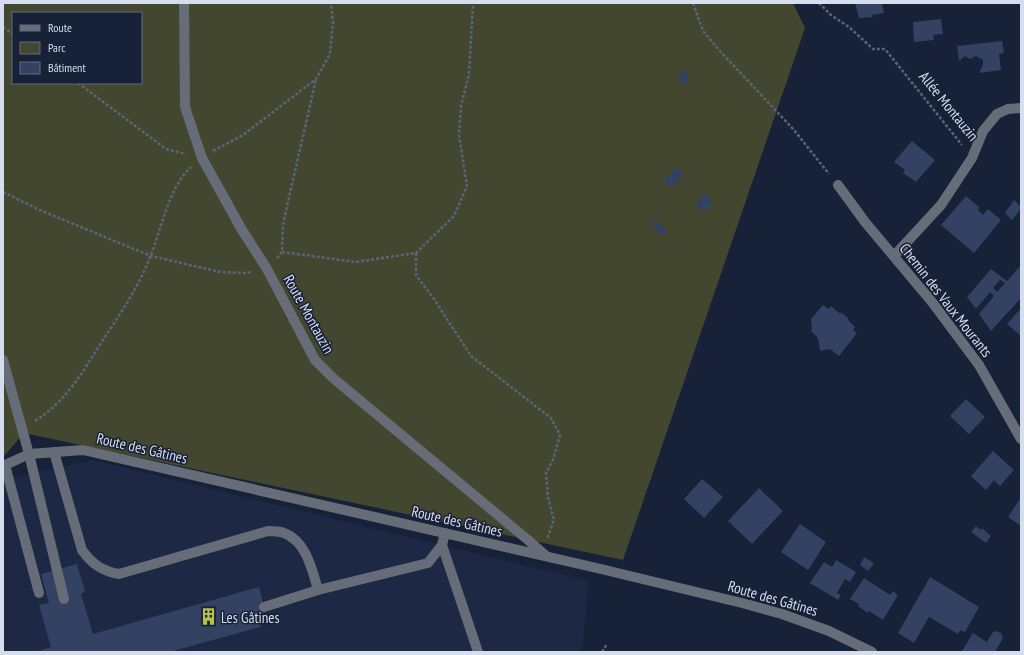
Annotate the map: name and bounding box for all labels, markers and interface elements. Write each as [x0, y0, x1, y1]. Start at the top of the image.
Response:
legend [12, 12, 142, 84]
text: Route [48, 20, 72, 35]
text: Parc [48, 40, 66, 55]
text: Bâtiment [48, 60, 86, 75]
street label: Allée Montauzin [915, 67, 983, 145]
street label: Chemin des Vaux Mourants [896, 239, 996, 361]
street label: Route Montauzin [279, 271, 339, 357]
street label: Route des Gâtines [95, 428, 189, 468]
street label: Route des Gâtines [410, 501, 504, 541]
street label: Route des Gâtines [726, 576, 820, 620]
building icon: Les Gâtines [198, 607, 218, 627]
place label: Les Gâtines [221, 608, 280, 627]

